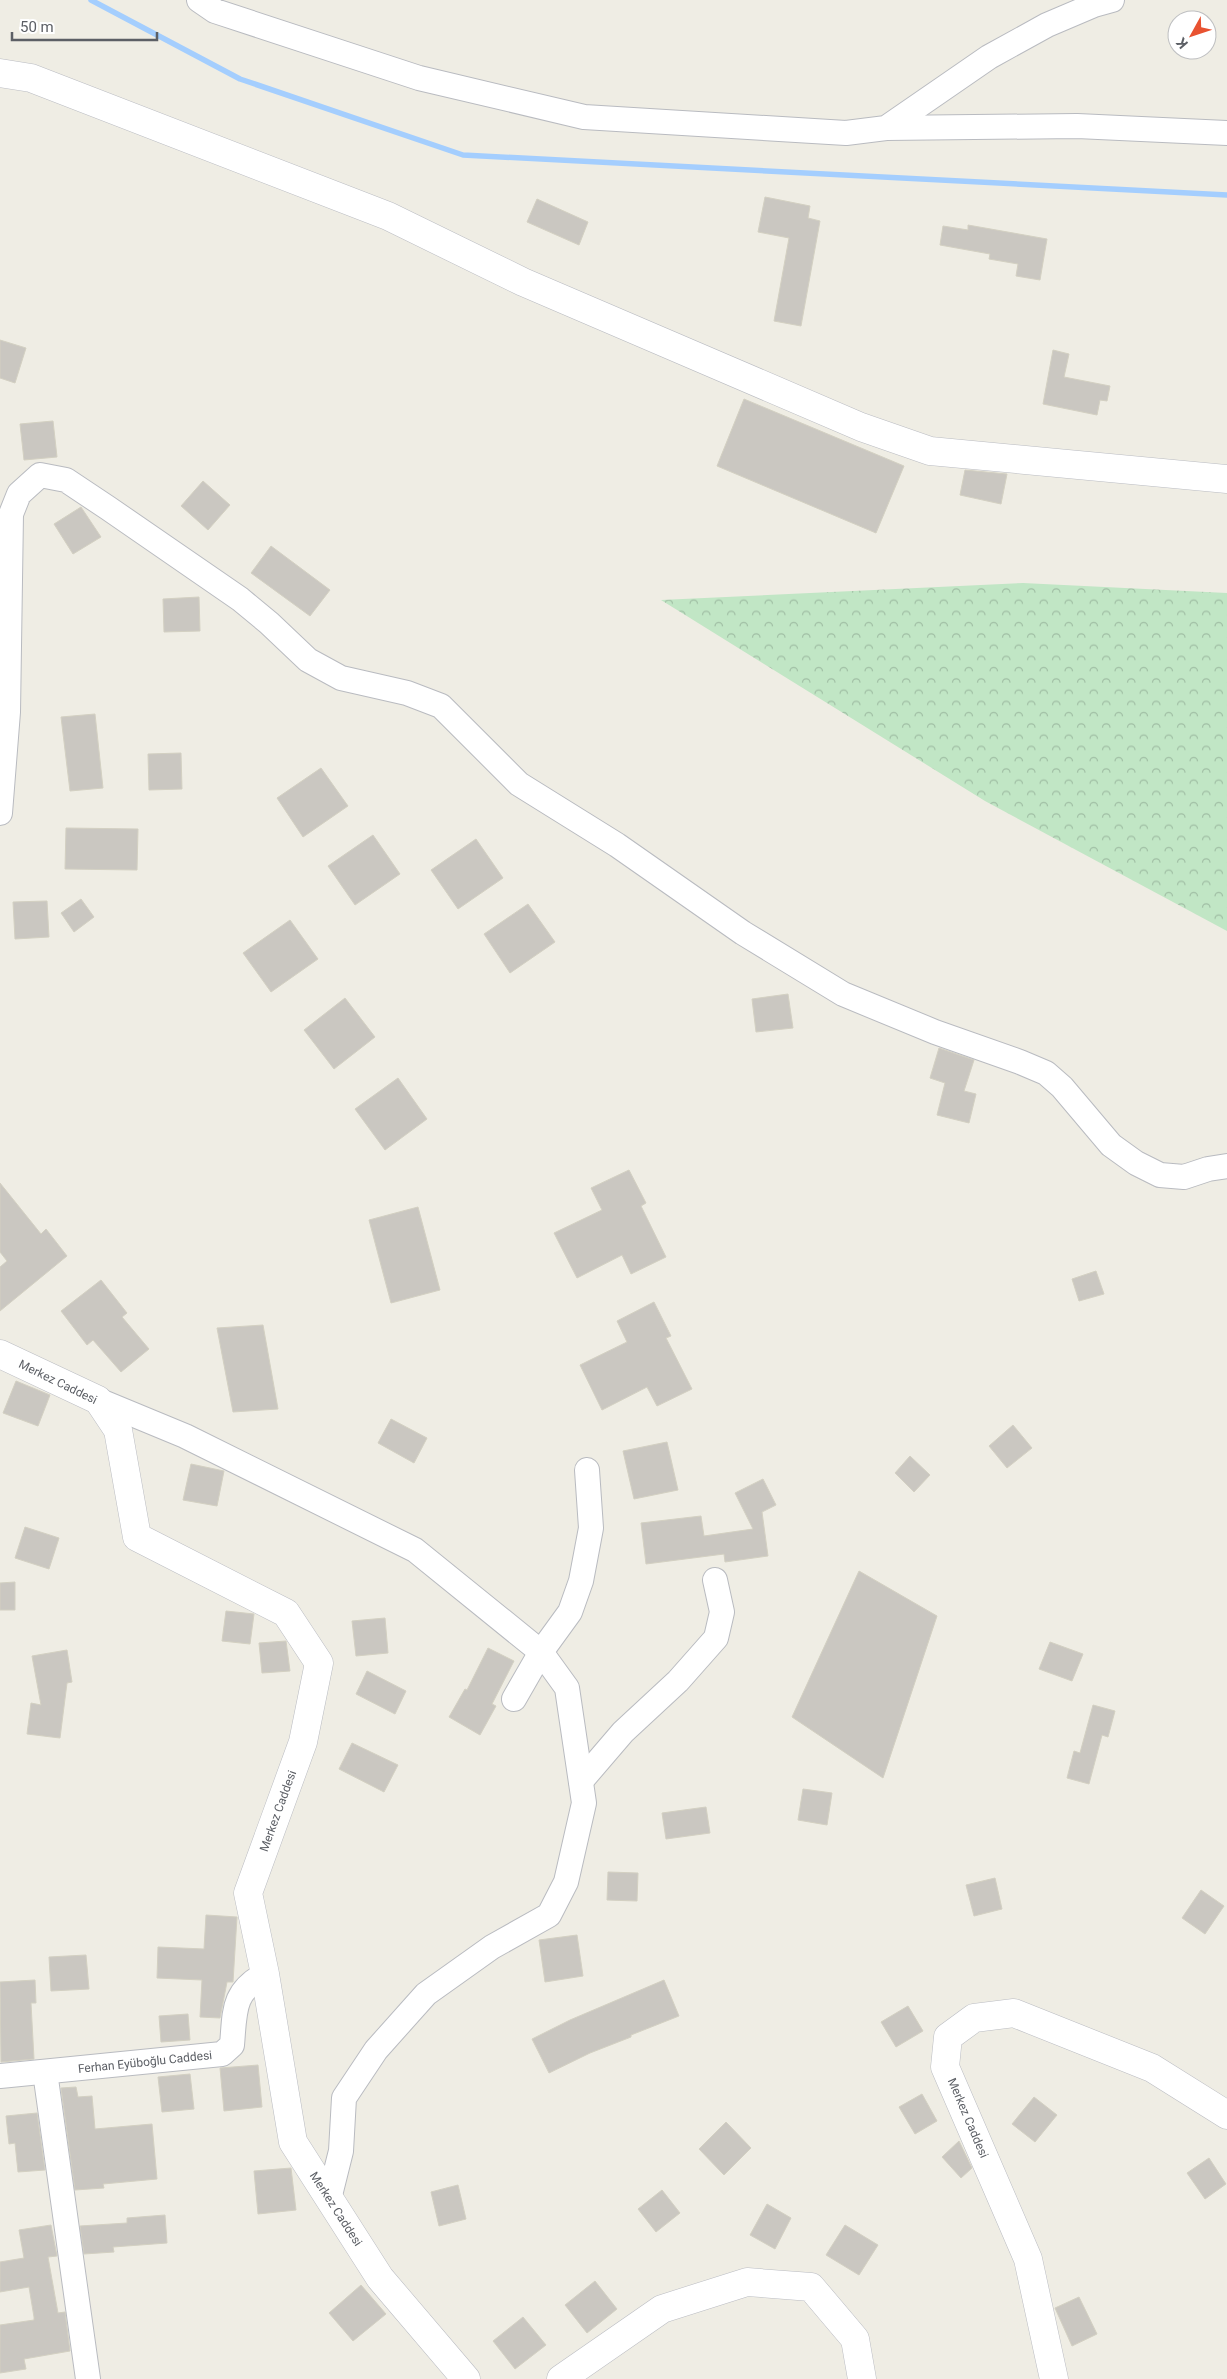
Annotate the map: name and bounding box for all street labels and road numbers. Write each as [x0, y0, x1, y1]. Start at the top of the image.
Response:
street label: Merkez Caddesi [17, 1357, 100, 1407]
street label: Merkez Caddesi [257, 1768, 299, 1854]
street label: Ferhan Eyüboğlu Caddesi [77, 2048, 213, 2076]
street label: Merkez Caddesi [945, 2076, 991, 2160]
street label: Merkez Caddesi [307, 2169, 365, 2249]

